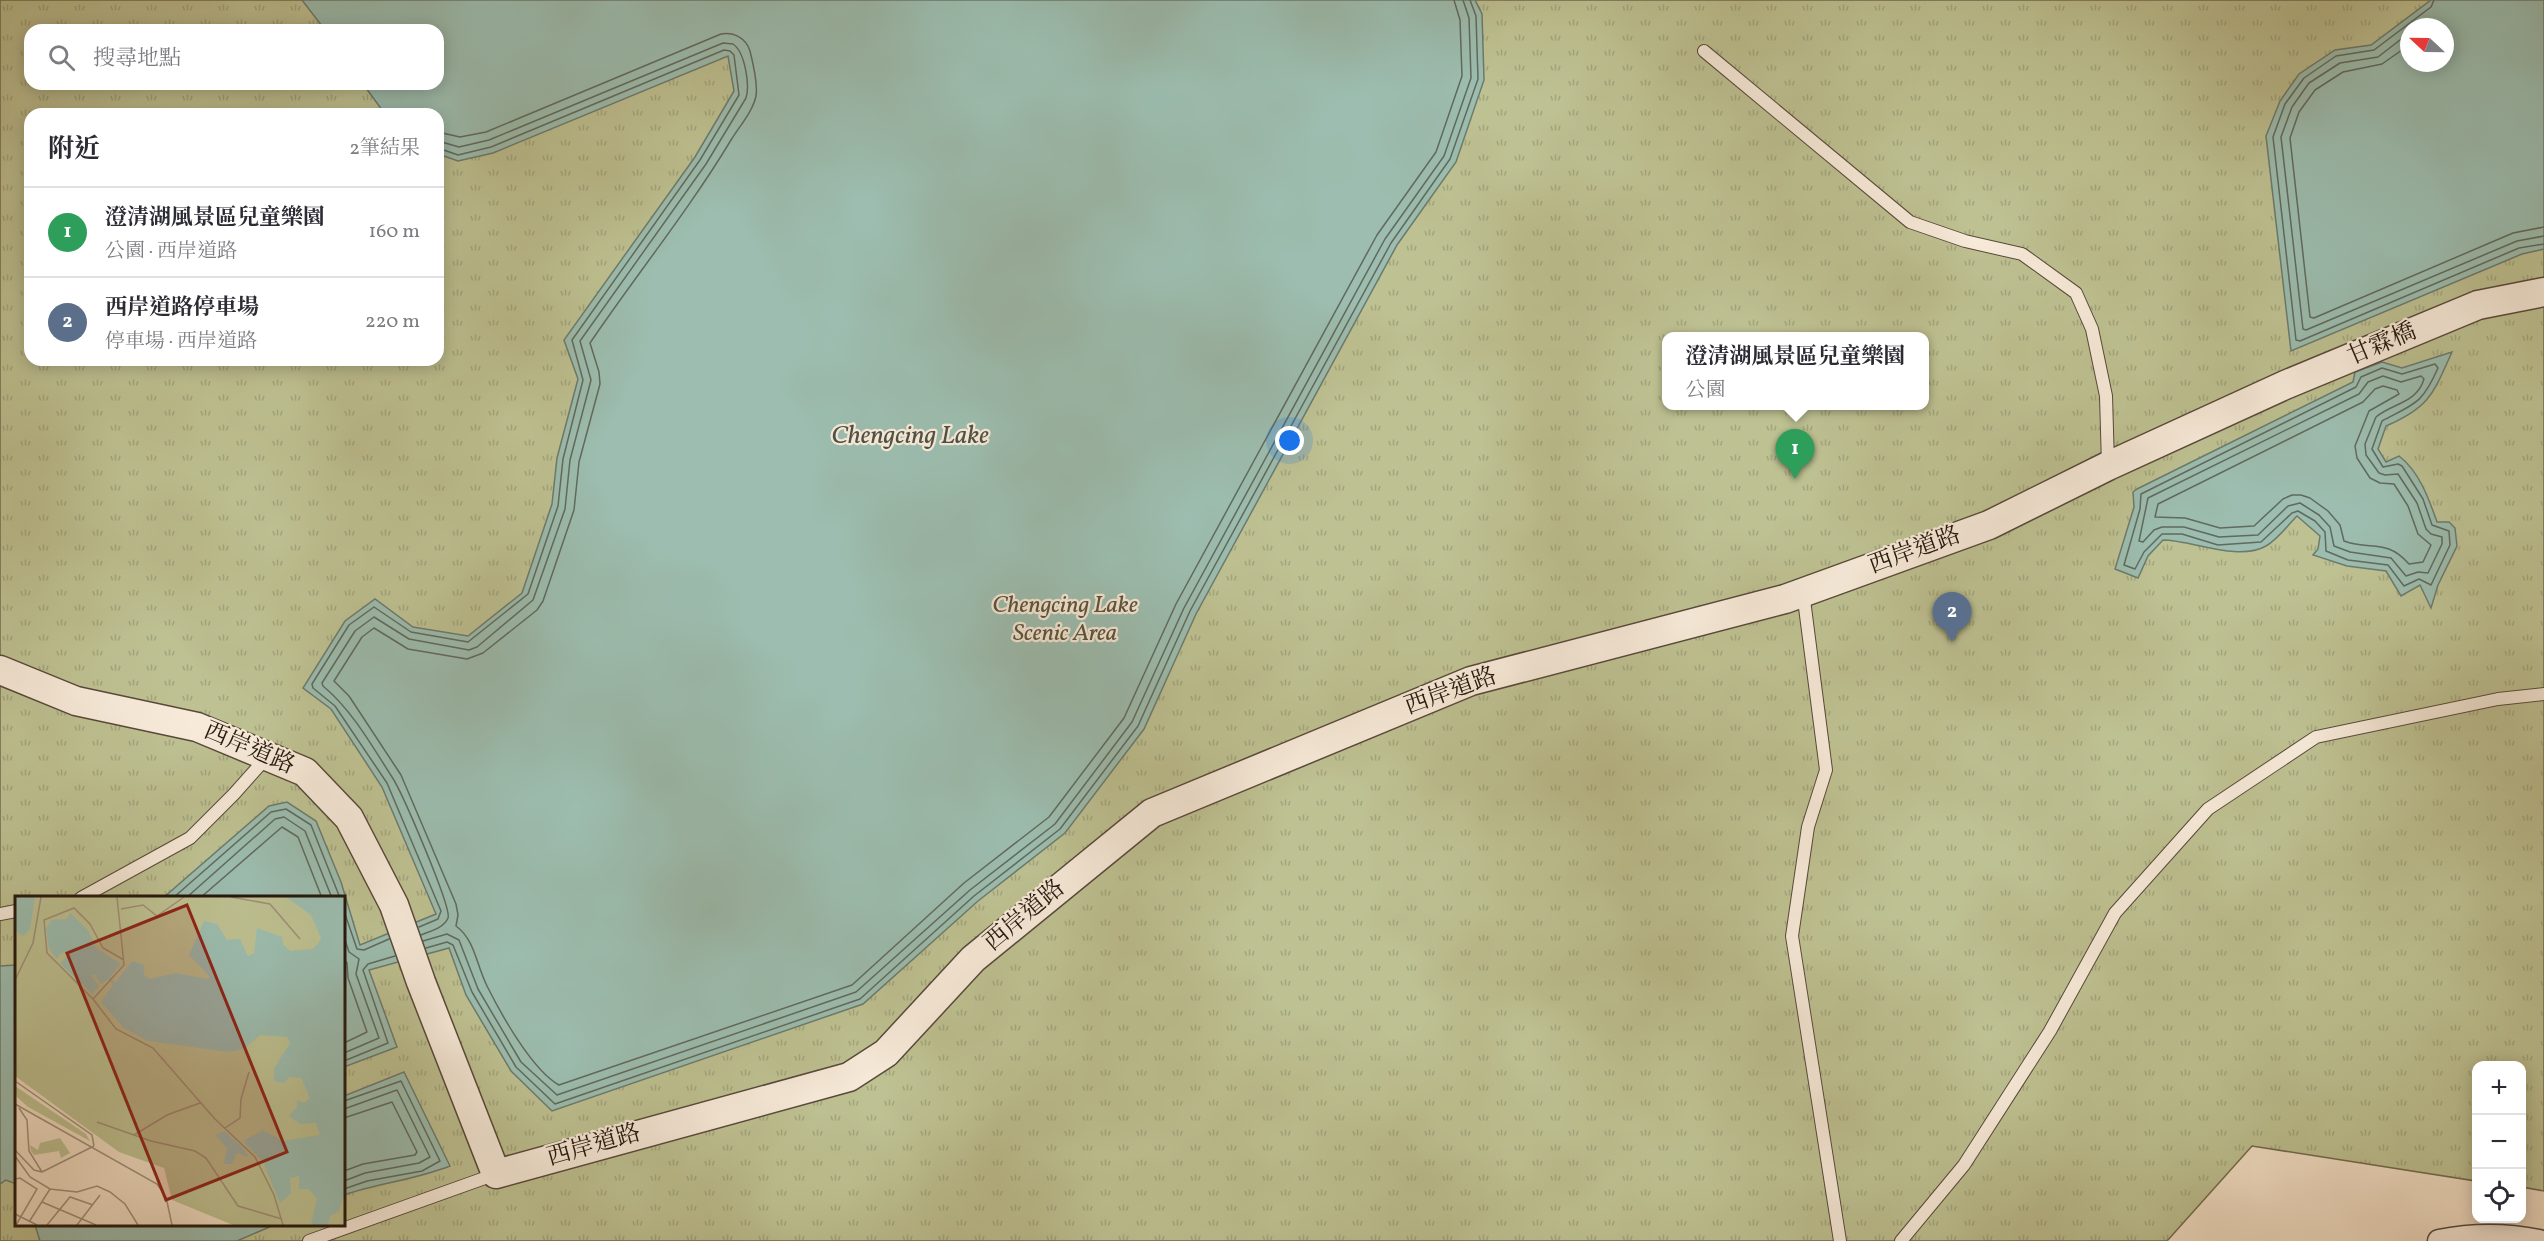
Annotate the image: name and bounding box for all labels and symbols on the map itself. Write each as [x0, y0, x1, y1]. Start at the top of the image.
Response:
north arrow [2400, 18, 2454, 72]
street label: 甘霖橋 [2342, 315, 2422, 375]
water label: Chengcing Lake [831, 418, 989, 454]
your location [1275, 426, 1304, 455]
pin: 1 [1776, 430, 1814, 479]
street label: 西岸道路 [1864, 519, 1966, 583]
park label: Chengcing Lake Scenic Area [992, 589, 1138, 651]
pin: 2 [1932, 592, 1972, 642]
street label: 西岸道路 [1400, 660, 1502, 724]
street label: 西岸道路 [198, 715, 300, 783]
street label: 西岸道路 [977, 872, 1073, 960]
inset map [15, 896, 345, 1226]
street label: 西岸道路 [543, 1116, 645, 1176]

